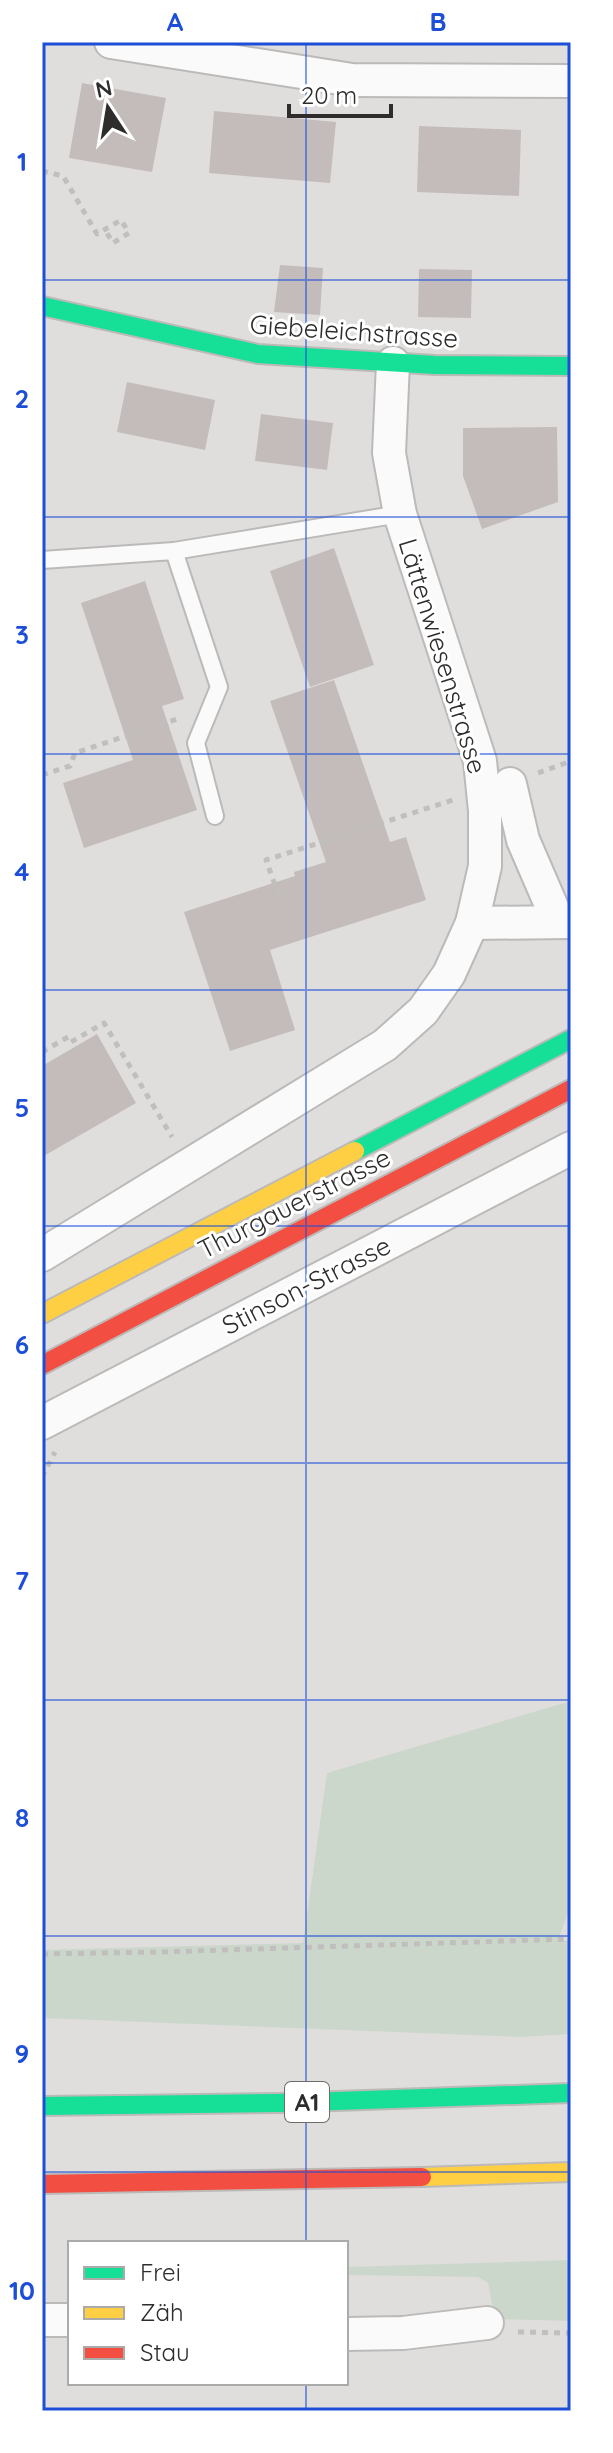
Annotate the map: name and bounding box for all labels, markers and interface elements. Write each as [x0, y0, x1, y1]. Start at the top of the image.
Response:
text: A [167, 5, 184, 38]
text: B [429, 5, 447, 38]
north arrow [68, 68, 148, 148]
scale bar [289, 68, 391, 118]
text: N [93, 73, 115, 104]
text: 20 m [301, 80, 357, 110]
text: 1 [17, 145, 27, 178]
street label: Giebeleichstrasse [249, 307, 459, 355]
text: 2 [15, 382, 29, 415]
street label: Lättenwiesenstrasse [392, 534, 494, 778]
text: 3 [15, 618, 29, 651]
text: 4 [14, 855, 30, 888]
text: 5 [15, 1091, 29, 1124]
street label: Thurgauerstrasse [192, 1140, 396, 1266]
street label: Stinson-Strasse [216, 1228, 396, 1342]
text: 6 [15, 1328, 29, 1361]
text: 7 [15, 1564, 29, 1597]
text: 8 [15, 1801, 29, 1834]
text: 9 [15, 2037, 29, 2070]
road number: A1 [285, 2082, 329, 2122]
legend [68, 2241, 348, 2385]
text: Frei [140, 2257, 181, 2287]
text: 10 [9, 2274, 35, 2307]
text: Zäh [140, 2297, 184, 2327]
text: Stau [140, 2337, 190, 2367]

